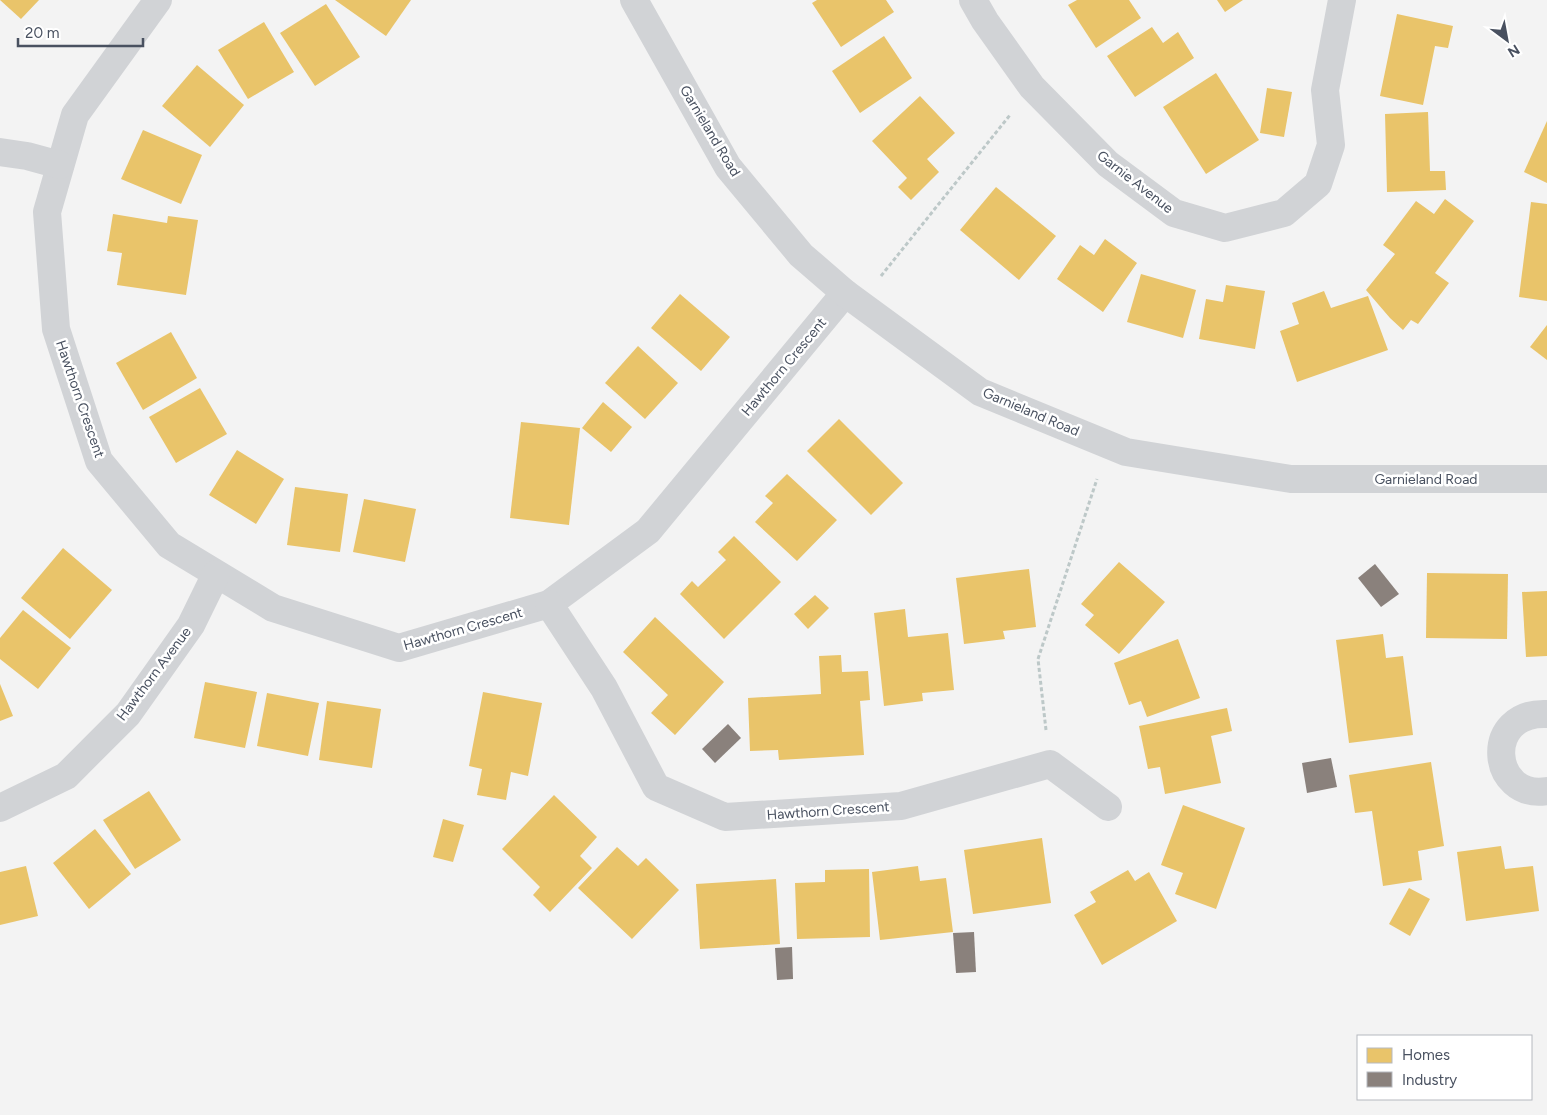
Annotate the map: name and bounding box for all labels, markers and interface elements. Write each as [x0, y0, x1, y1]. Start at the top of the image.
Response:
scale bar [18, 15, 142, 47]
north arrow [1482, 15, 1532, 65]
text: 20 m [25, 24, 59, 42]
text: N [1505, 41, 1523, 61]
street label: Garnieland Road [676, 82, 744, 180]
street label: Garnie Avenue [1094, 147, 1177, 217]
street label: Hawthorn Crescent [738, 314, 830, 420]
street label: Hawthorn Crescent [52, 338, 108, 460]
street label: Garnieland Road [980, 384, 1082, 440]
street label: Garnieland Road [1374, 471, 1478, 488]
street label: Hawthorn Crescent [402, 604, 524, 654]
street label: Hawthorn Avenue [113, 623, 195, 724]
street label: Hawthorn Crescent [766, 798, 890, 824]
legend [1357, 1035, 1532, 1100]
text: Homes [1402, 1046, 1450, 1064]
text: Industry [1402, 1071, 1457, 1089]

